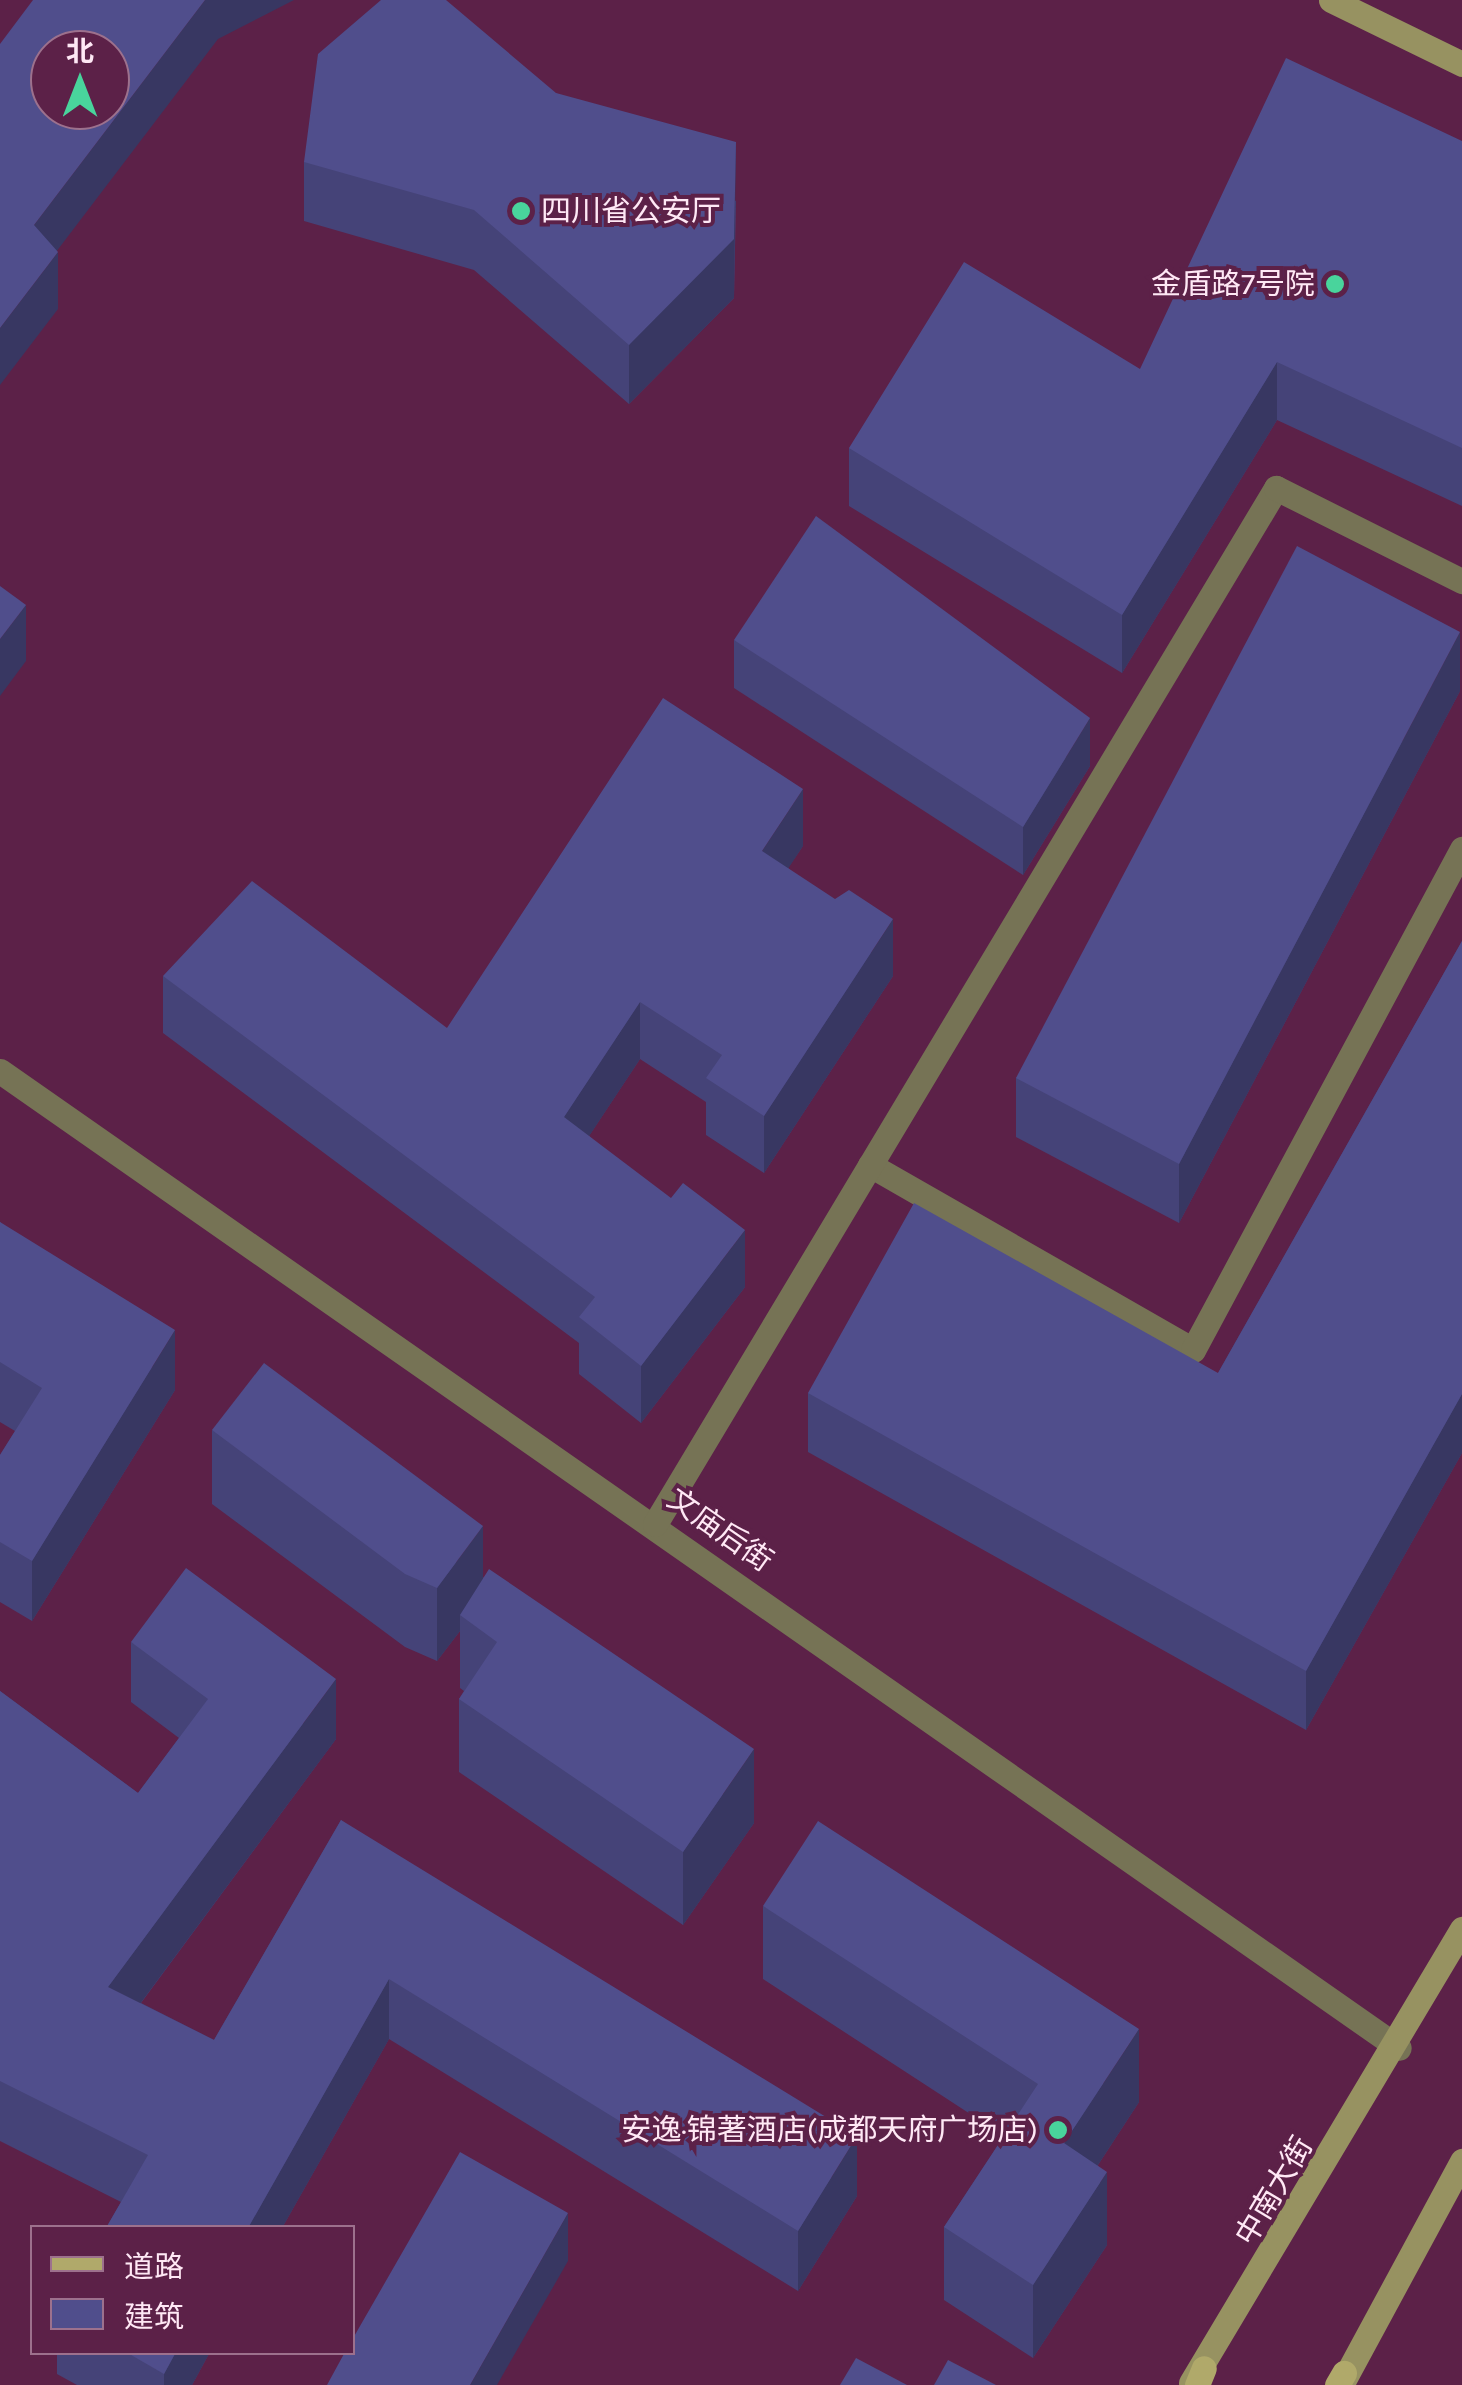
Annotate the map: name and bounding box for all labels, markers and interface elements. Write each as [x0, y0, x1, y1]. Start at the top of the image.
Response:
north arrow [30, 30, 130, 130]
text: 北 [66, 35, 94, 68]
place label: 四川省公安厅 [541, 193, 721, 229]
marker: 四川省公安厅 [510, 200, 532, 222]
place label: 金盾路7号院 [1151, 266, 1315, 302]
marker: 金盾路7号院 [1324, 273, 1346, 295]
street label: 文庙后街 [661, 1481, 779, 1579]
place label: 安逸·锦著酒店(成都天府广场店) [621, 2112, 1038, 2148]
marker: 安逸·锦著酒店(成都天府广场店) [1047, 2119, 1069, 2141]
street label: 中南大街 [1228, 2130, 1320, 2252]
legend [30, 2225, 355, 2355]
text: 道路 [124, 2249, 184, 2285]
text: 建筑 [124, 2299, 184, 2335]

